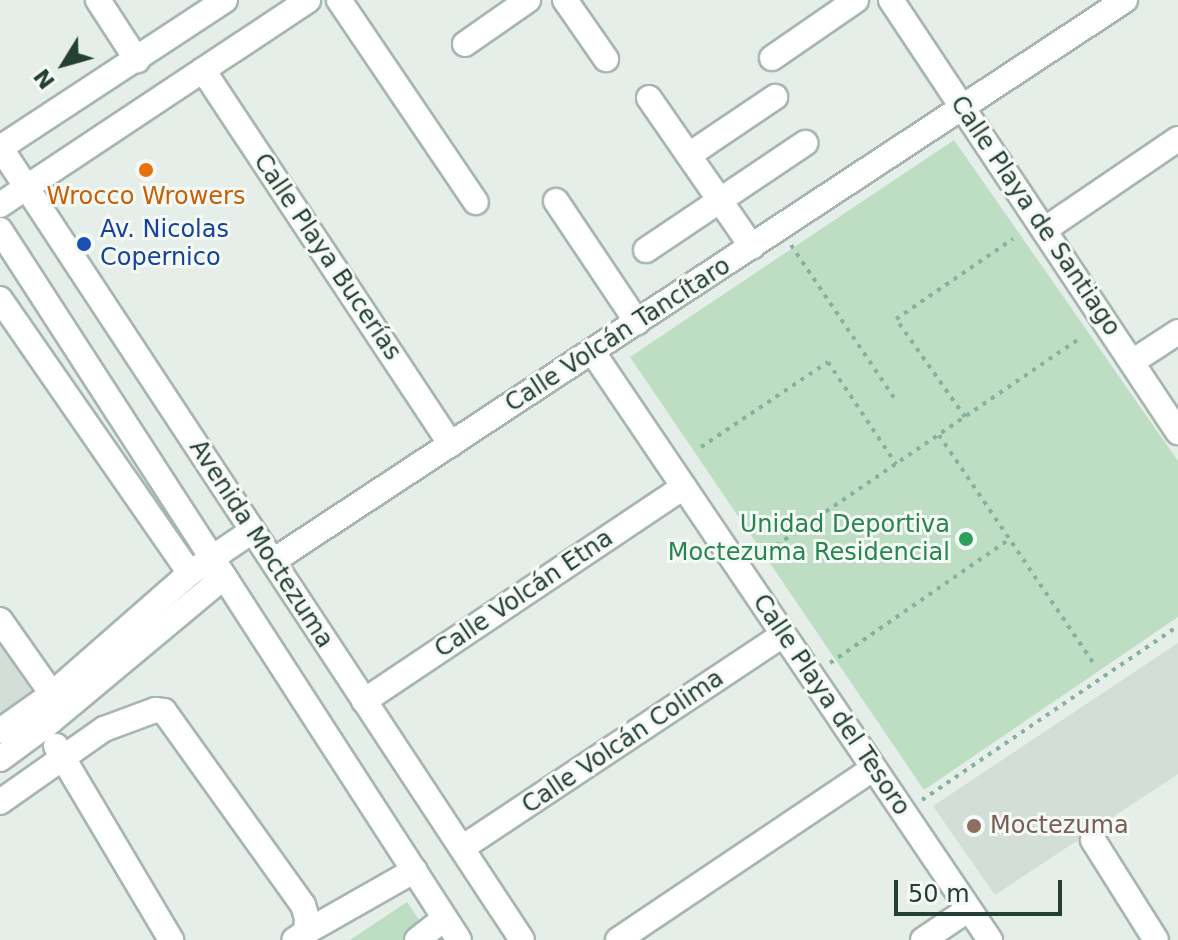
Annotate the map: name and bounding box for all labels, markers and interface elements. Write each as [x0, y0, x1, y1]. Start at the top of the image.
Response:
north arrow [24, 24, 104, 104]
text: N [29, 64, 60, 94]
street label: Calle Playa de Santiago [944, 91, 1126, 341]
street label: Calle Playa Bucerías [247, 148, 407, 366]
marker: Wrocco Wrowers [137, 161, 155, 179]
place label: Wrocco Wrowers [47, 183, 245, 211]
place label: Av. Nicolas Copernico [100, 216, 229, 272]
marker: Av. Nicolas Copernico [75, 235, 93, 253]
street label: Calle Volcán Tancítaro [500, 251, 736, 419]
street label: Avenida Moctezuma [183, 435, 339, 653]
place label: Unidad Deportiva Moctezuma Residencial [668, 511, 950, 567]
street label: Calle Volcán Etna [430, 524, 618, 664]
marker: Unidad Deportiva Moctezuma Residencial [957, 530, 975, 548]
street label: Calle Playa del Tesoro [746, 589, 916, 821]
street label: Calle Volcán Colima [517, 664, 729, 820]
place label: Moctezuma [990, 812, 1129, 840]
marker: Moctezuma [965, 817, 983, 835]
scale bar [898, 864, 1066, 914]
text: 50 m [908, 880, 970, 908]

